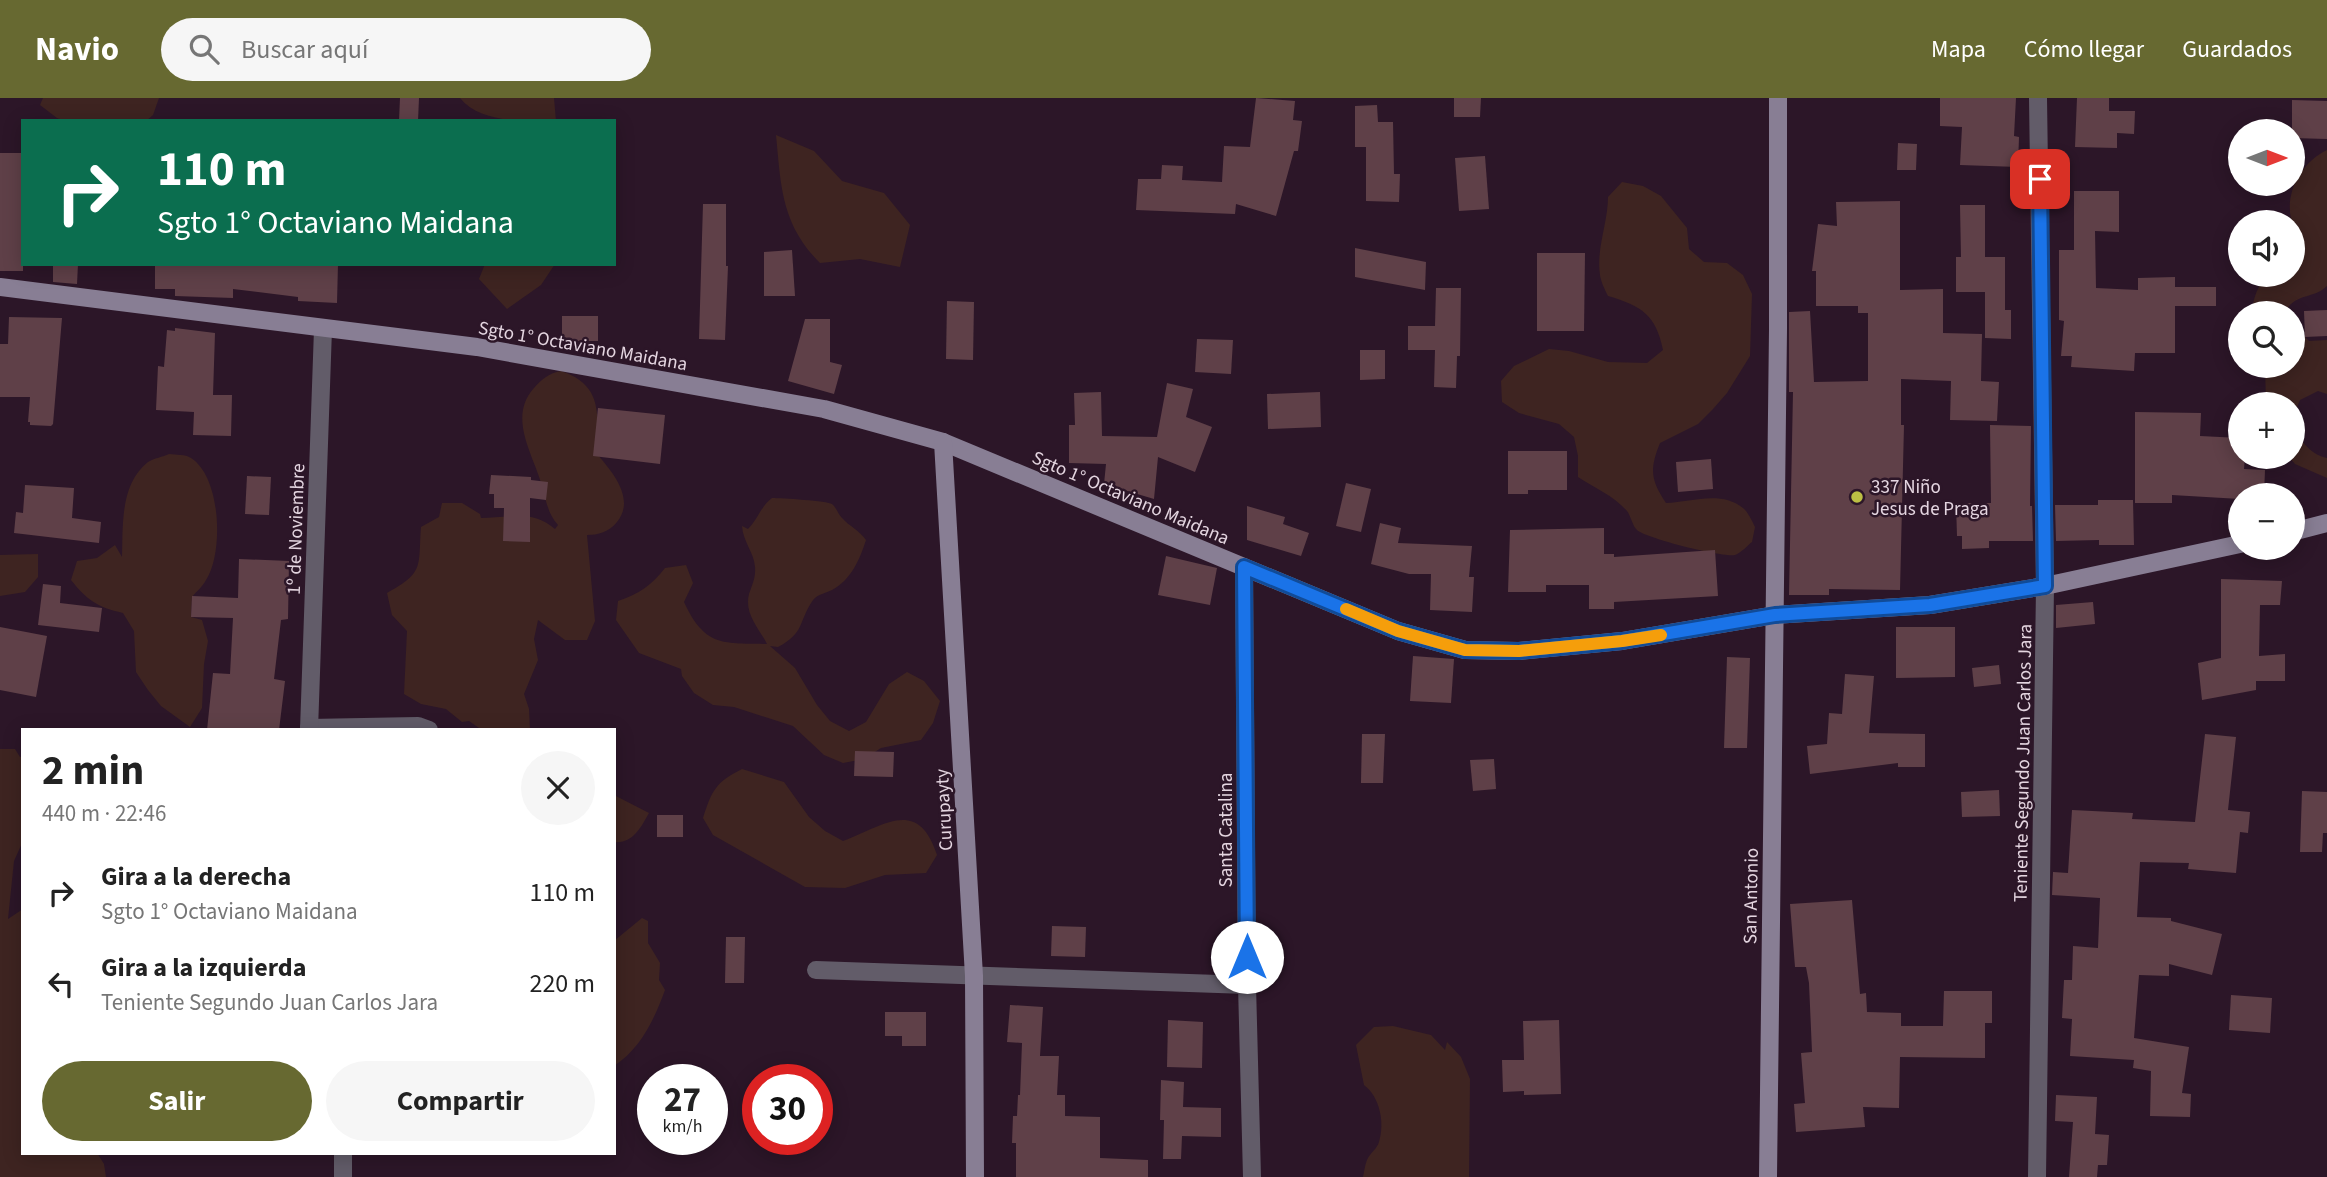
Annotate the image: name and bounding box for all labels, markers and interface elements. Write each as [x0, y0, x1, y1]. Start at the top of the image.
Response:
search box [161, 18, 651, 81]
text: Navio [35, 26, 119, 73]
icon: search [185, 30, 223, 68]
text: Buscar aquí [241, 31, 368, 68]
text: Mapa [1931, 32, 1986, 67]
text: Cómo llegar [2024, 32, 2144, 67]
text: Guardados [2182, 32, 2292, 67]
north arrow [2228, 119, 2305, 196]
map controls [2228, 119, 2305, 560]
text: 110 m [157, 135, 286, 205]
icon: right [42, 147, 133, 238]
pin [2010, 149, 2070, 209]
icon: arrive [2021, 160, 2059, 198]
text: Sgto 1° Octaviano Maidana [157, 200, 514, 246]
button: sound [2228, 210, 2305, 287]
button: search [2228, 301, 2305, 378]
street label: Sgto 1° Octaviano Maidana [476, 315, 689, 378]
button: + [2228, 392, 2305, 469]
street label: Sgto 1° Octaviano Maidana [1028, 445, 1233, 552]
street label: 1º de Noviembre [281, 463, 312, 595]
place label: 337 Niño Jesus de Praga [1871, 474, 1989, 523]
button: − [2228, 483, 2305, 560]
marker: 337 Niño Jesus de Praga [1849, 489, 1865, 505]
street label: Teniente Segundo Juan Carlos Jara [2008, 624, 2039, 902]
text: 2 min [42, 741, 144, 801]
button: close [521, 751, 595, 825]
street label: Curupayty [929, 768, 960, 852]
street label: Santa Catalina [1213, 773, 1240, 887]
text: 440 m · 22:46 [42, 797, 166, 830]
street label: San Antonio [1737, 848, 1766, 944]
text: Gira a la derecha [101, 858, 291, 895]
icon: right [42, 874, 80, 912]
text: 110 m [529, 874, 595, 911]
text: Sgto 1° Octaviano Maidana [101, 895, 358, 928]
position arrow [1210, 920, 1284, 994]
text: Gira a la izquierda [101, 949, 306, 986]
icon: left [42, 965, 80, 1003]
text: 220 m [529, 965, 595, 1002]
text: Teniente Segundo Juan Carlos Jara [101, 986, 438, 1019]
button: Salir [42, 1061, 312, 1141]
button: Compartir [326, 1061, 595, 1141]
speed limit sign: 30 [742, 1064, 833, 1155]
text: 27 [664, 1075, 701, 1125]
text: km/h [663, 1114, 702, 1139]

